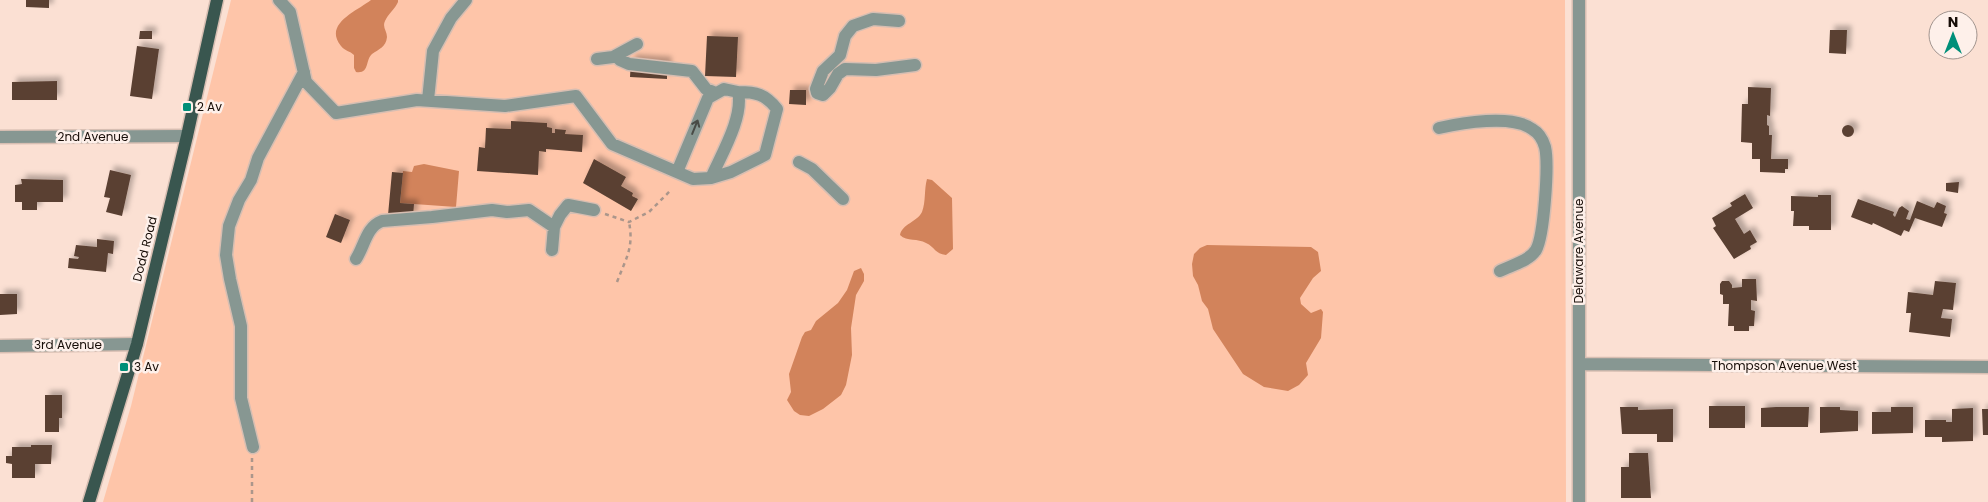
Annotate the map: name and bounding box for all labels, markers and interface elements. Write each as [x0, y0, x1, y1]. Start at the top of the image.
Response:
north arrow [1928, 10, 1978, 60]
text: N [1948, 12, 1958, 32]
place label: 2 Av [197, 98, 222, 115]
marker: 2 Av [181, 101, 193, 113]
one-way arrow [692, 120, 701, 135]
street label: 2nd Avenue [58, 128, 128, 145]
street label: Delaware Avenue [1570, 198, 1587, 304]
street label: Dodd Road [128, 214, 161, 283]
street label: 3rd Avenue [34, 336, 102, 353]
street label: Thompson Avenue West [1711, 357, 1857, 374]
place label: 3 Av [134, 358, 159, 375]
marker: 3 Av [118, 361, 130, 373]

